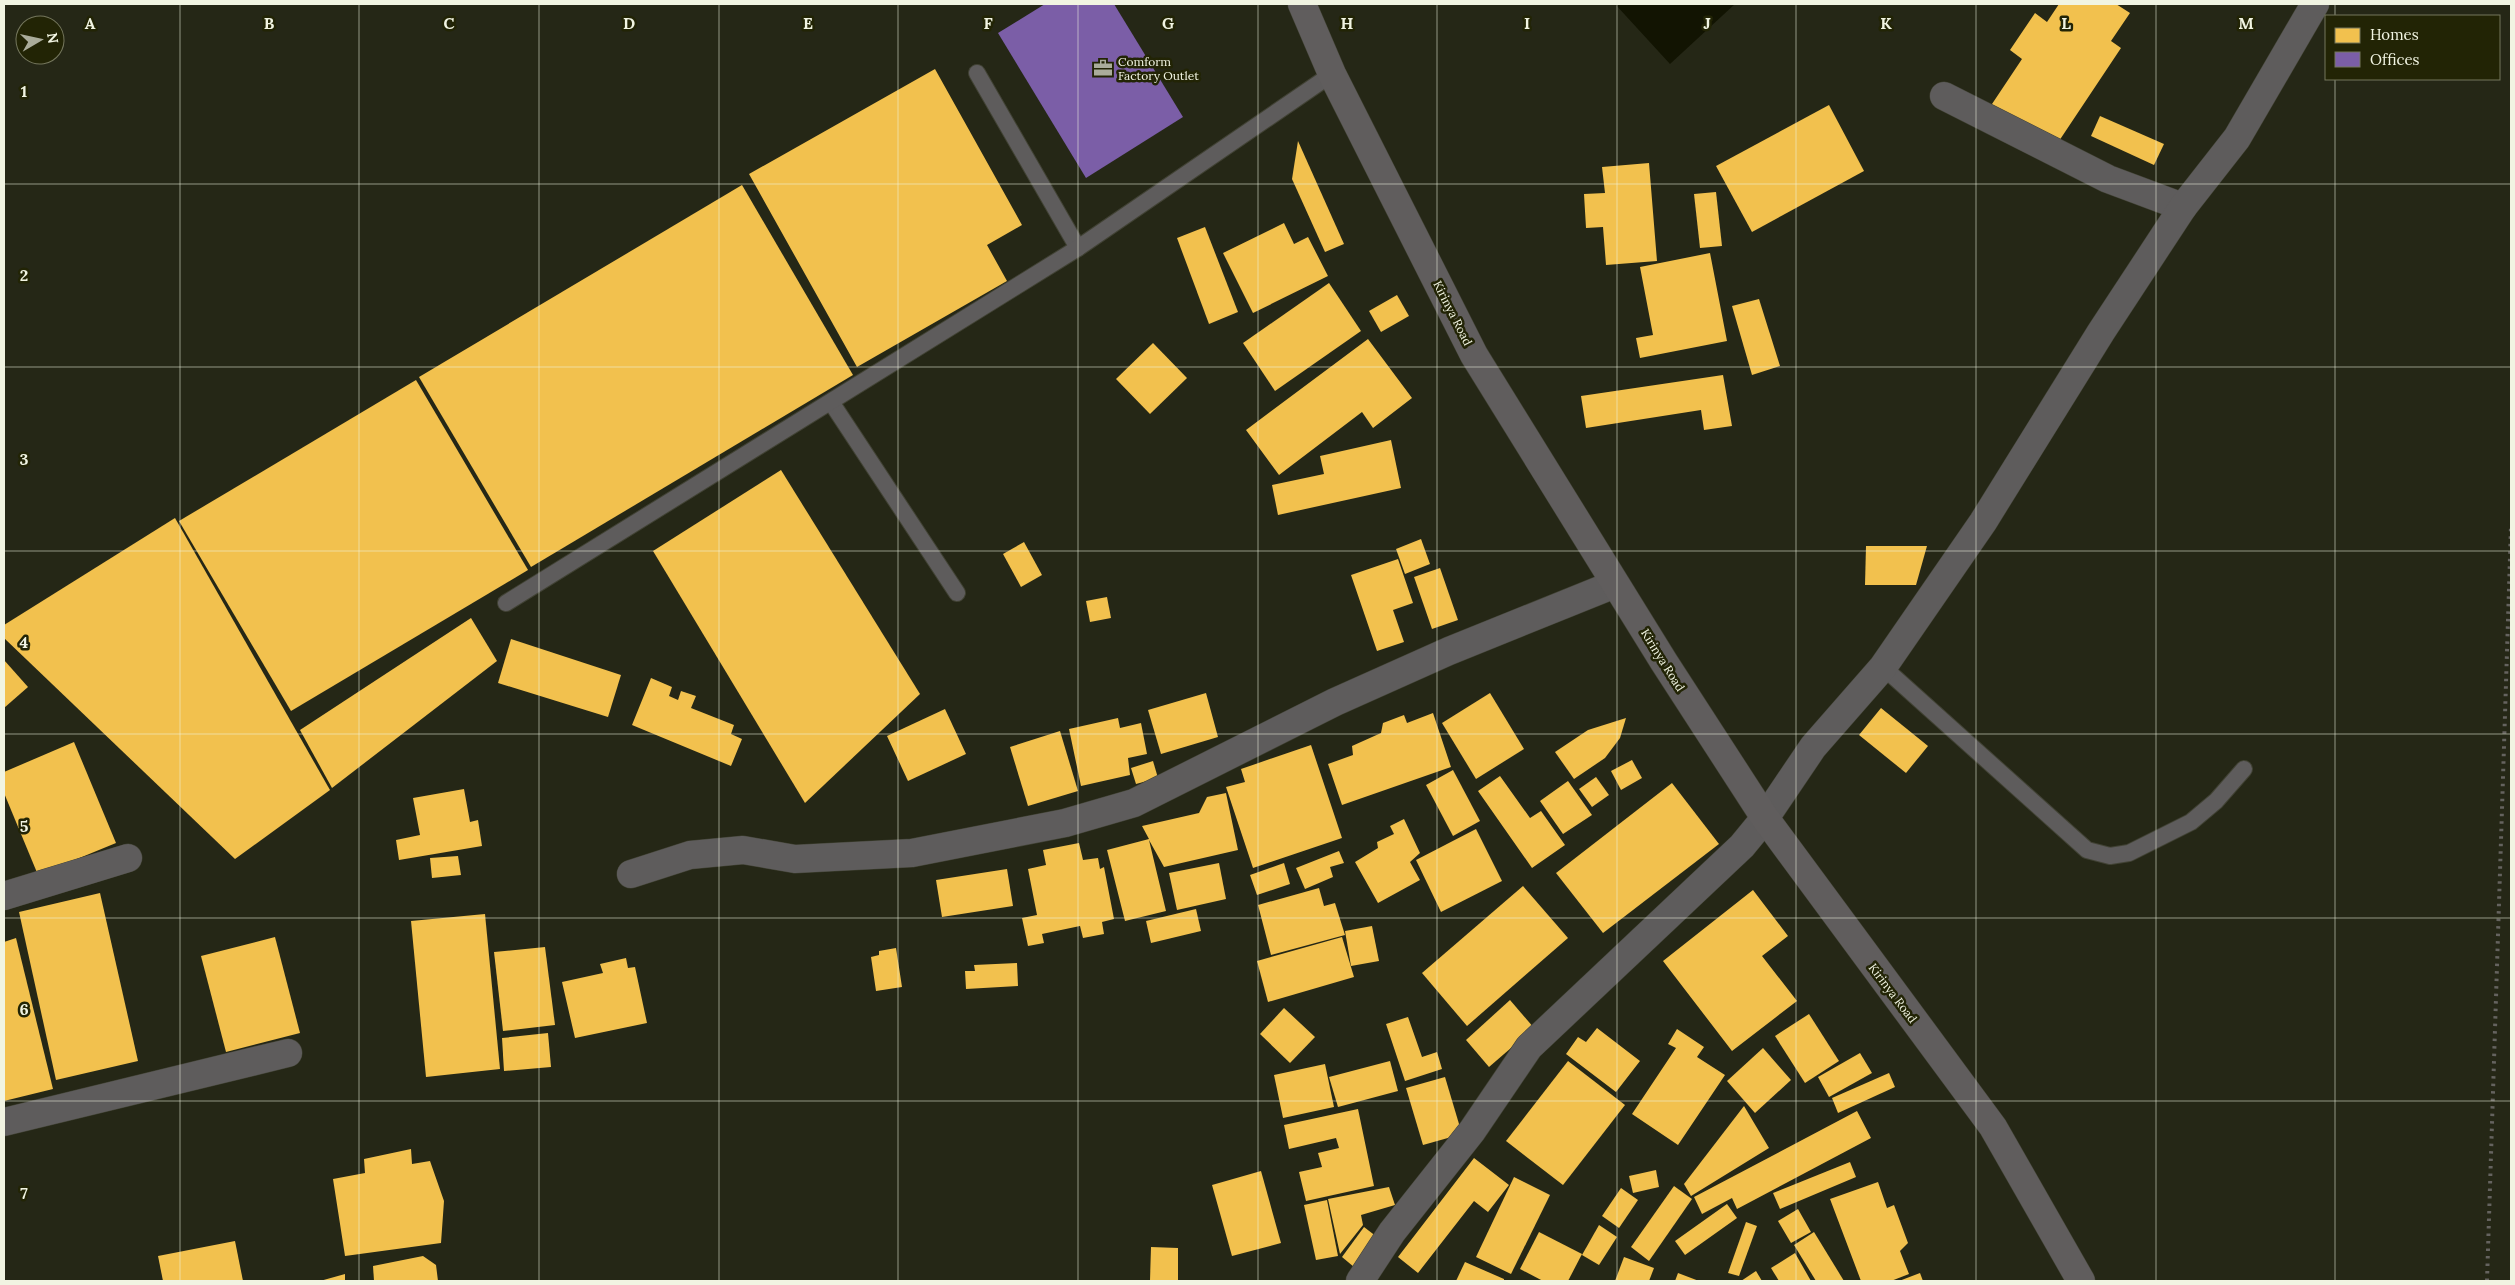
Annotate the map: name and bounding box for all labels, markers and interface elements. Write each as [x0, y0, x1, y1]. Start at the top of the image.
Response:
text: A [85, 13, 96, 33]
text: B [264, 13, 275, 33]
text: C [443, 13, 455, 33]
text: D [623, 13, 635, 33]
text: E [803, 13, 813, 33]
text: F [983, 13, 993, 33]
text: G [1162, 13, 1174, 33]
text: H [1341, 13, 1354, 33]
text: I [1524, 13, 1530, 33]
text: J [1703, 13, 1711, 33]
text: K [1880, 13, 1892, 33]
text: L [2061, 13, 2071, 33]
text: M [2238, 13, 2254, 33]
north arrow [15, 15, 65, 65]
legend [2325, 15, 2500, 80]
text: Homes [2370, 25, 2419, 44]
text: N [43, 31, 63, 45]
text: Offices [2370, 50, 2420, 69]
place label: Comform Factory Outlet [1118, 54, 1199, 83]
office icon: Comform Factory Outlet [1092, 57, 1114, 79]
text: 1 [21, 81, 27, 101]
text: 2 [20, 265, 28, 285]
street label: Kirinya Road [1430, 278, 1476, 348]
text: 3 [20, 449, 29, 469]
street label: Kirinya Road [1638, 626, 1688, 694]
text: 4 [20, 632, 29, 652]
text: 5 [20, 816, 29, 836]
street label: Kirinya Road [1866, 960, 1920, 1026]
text: 6 [19, 999, 29, 1019]
text: 7 [20, 1183, 28, 1203]

